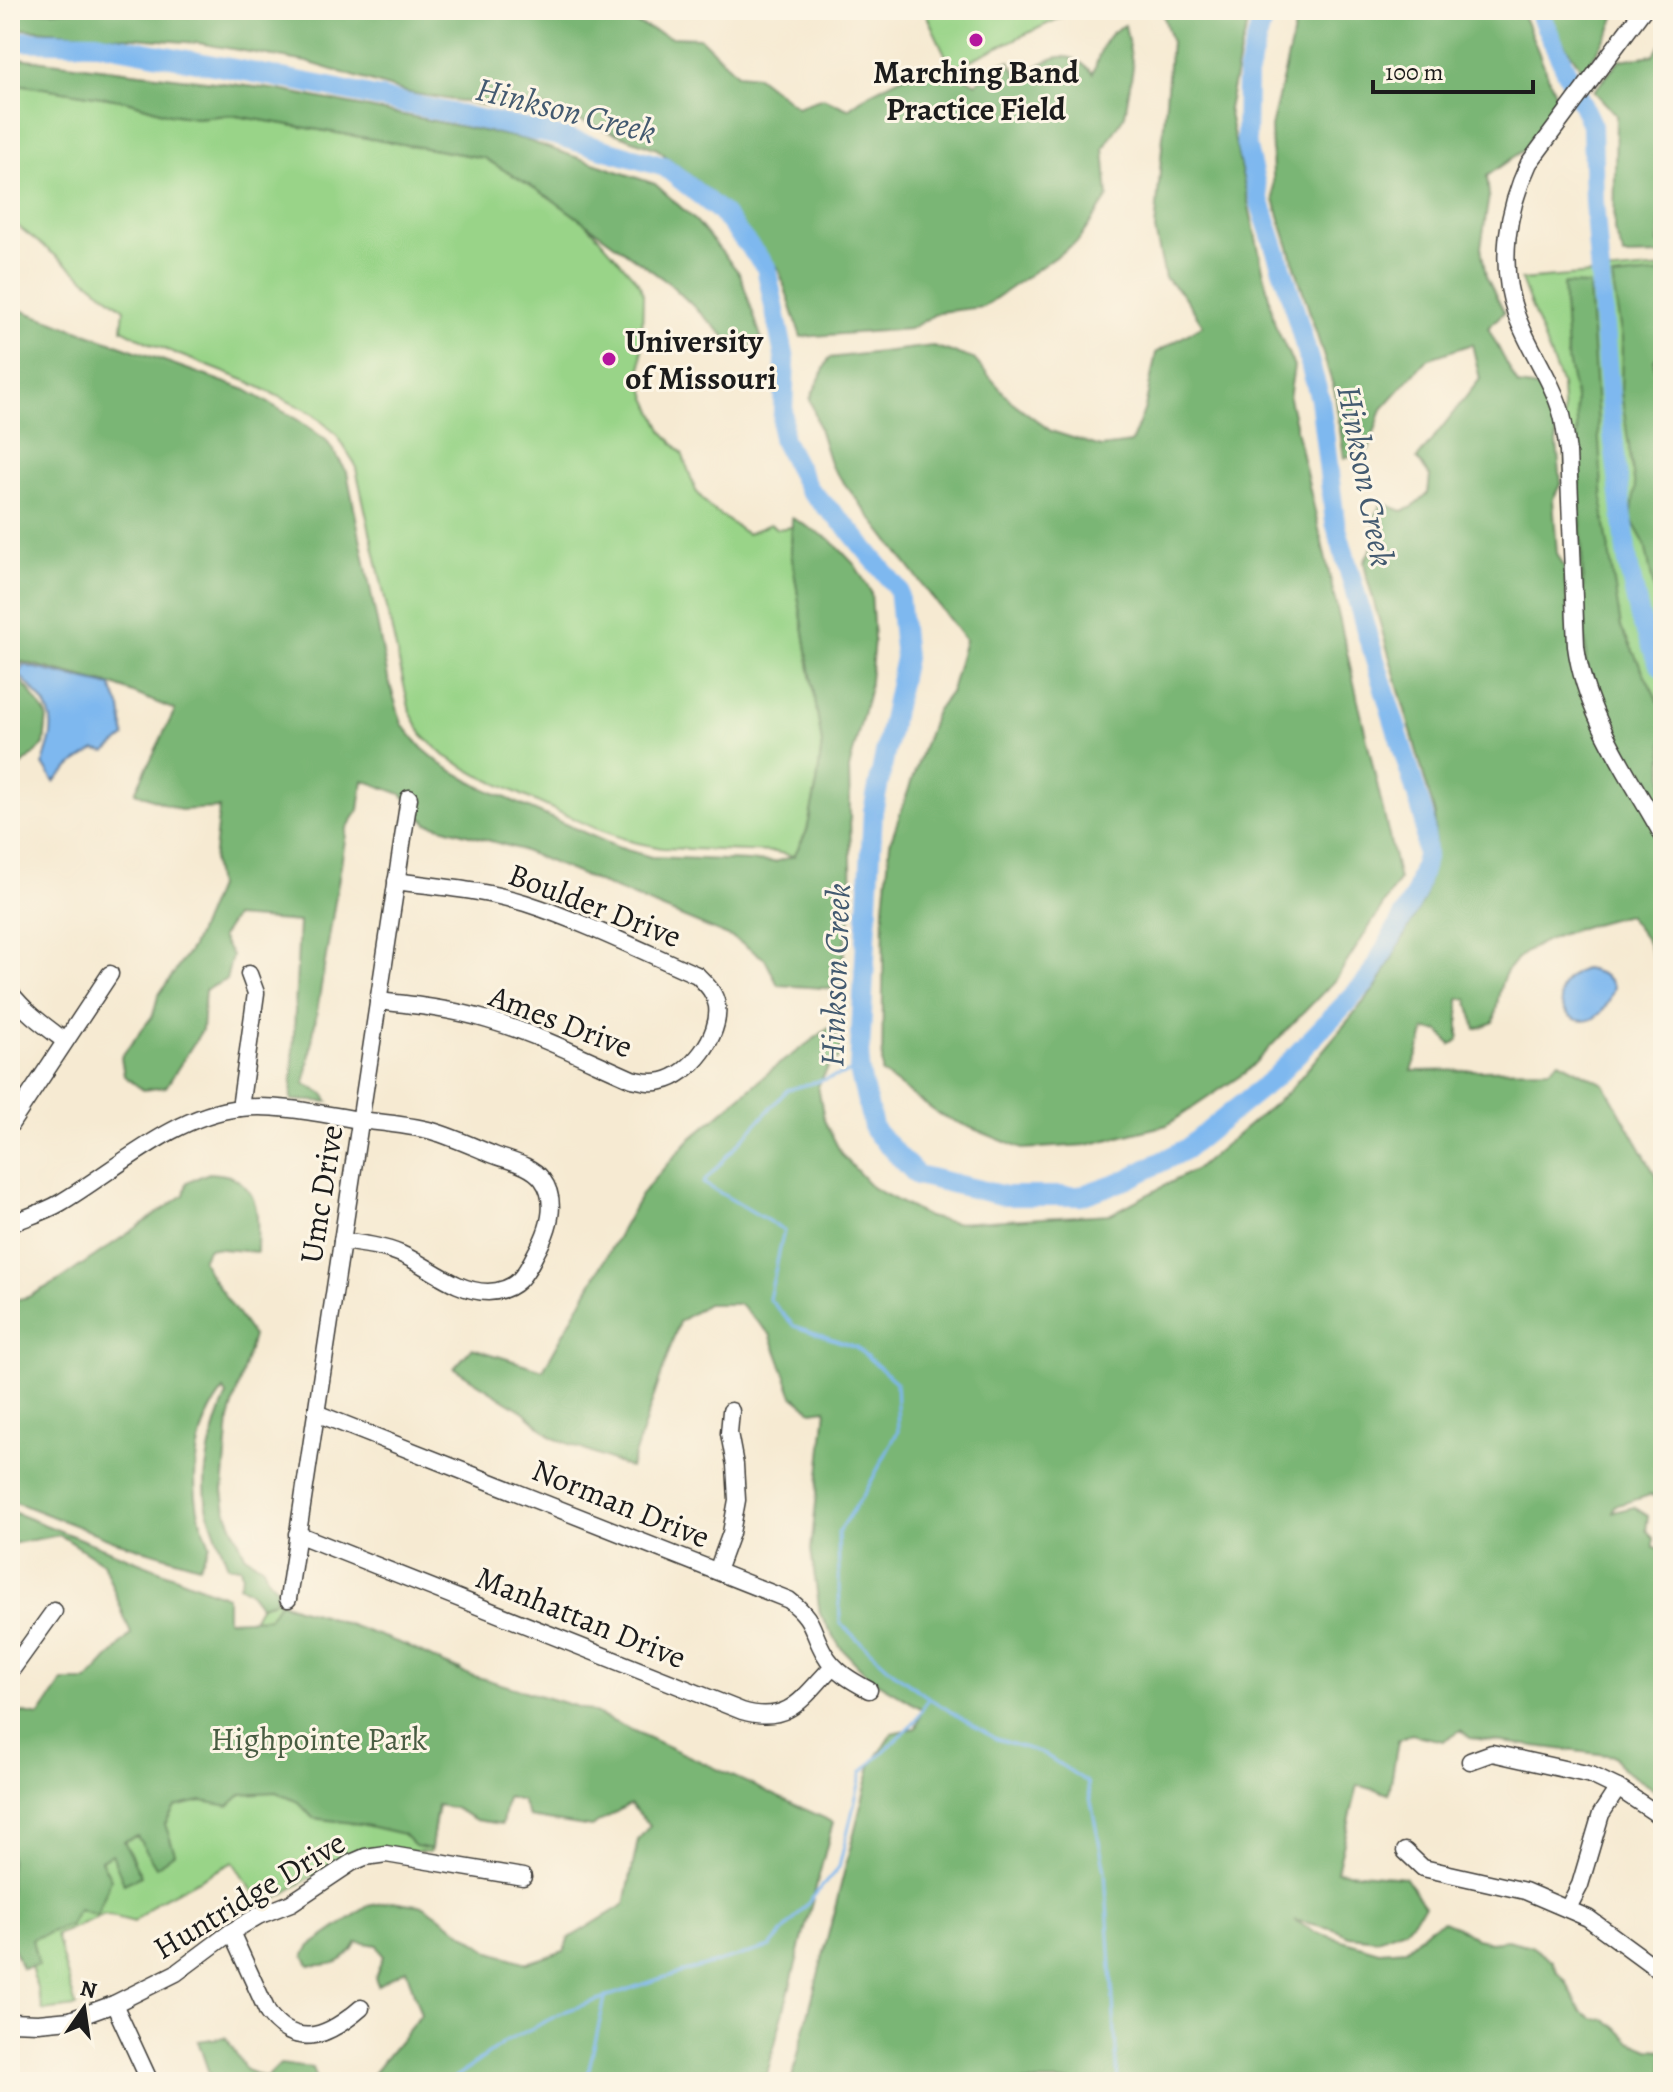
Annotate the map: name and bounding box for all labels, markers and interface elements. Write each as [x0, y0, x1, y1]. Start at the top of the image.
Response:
marker: Marching Band Practice Field [967, 31, 985, 49]
scale bar [1373, 44, 1533, 94]
place label: Marching Band Practice Field [873, 50, 1080, 131]
text: 100 m [1385, 56, 1444, 88]
water label: Hinkson Creek [471, 65, 661, 155]
place label: University of Missouri [625, 319, 777, 400]
marker: University of Missouri [600, 350, 618, 368]
water label: Hinkson Creek [1325, 381, 1407, 571]
street label: Boulder Drive [502, 852, 688, 958]
water label: Hinkson Creek [808, 882, 862, 1068]
street label: Ames Drive [482, 973, 639, 1068]
street label: Umc Drive [288, 1122, 354, 1266]
street label: Norman Drive [526, 1447, 716, 1559]
street label: Manhattan Drive [469, 1555, 693, 1679]
park label: Highpointe Park [211, 1717, 427, 1761]
street label: Huntridge Drive [145, 1820, 353, 1970]
north arrow [44, 1968, 124, 2048]
text: N [77, 1973, 99, 2006]

